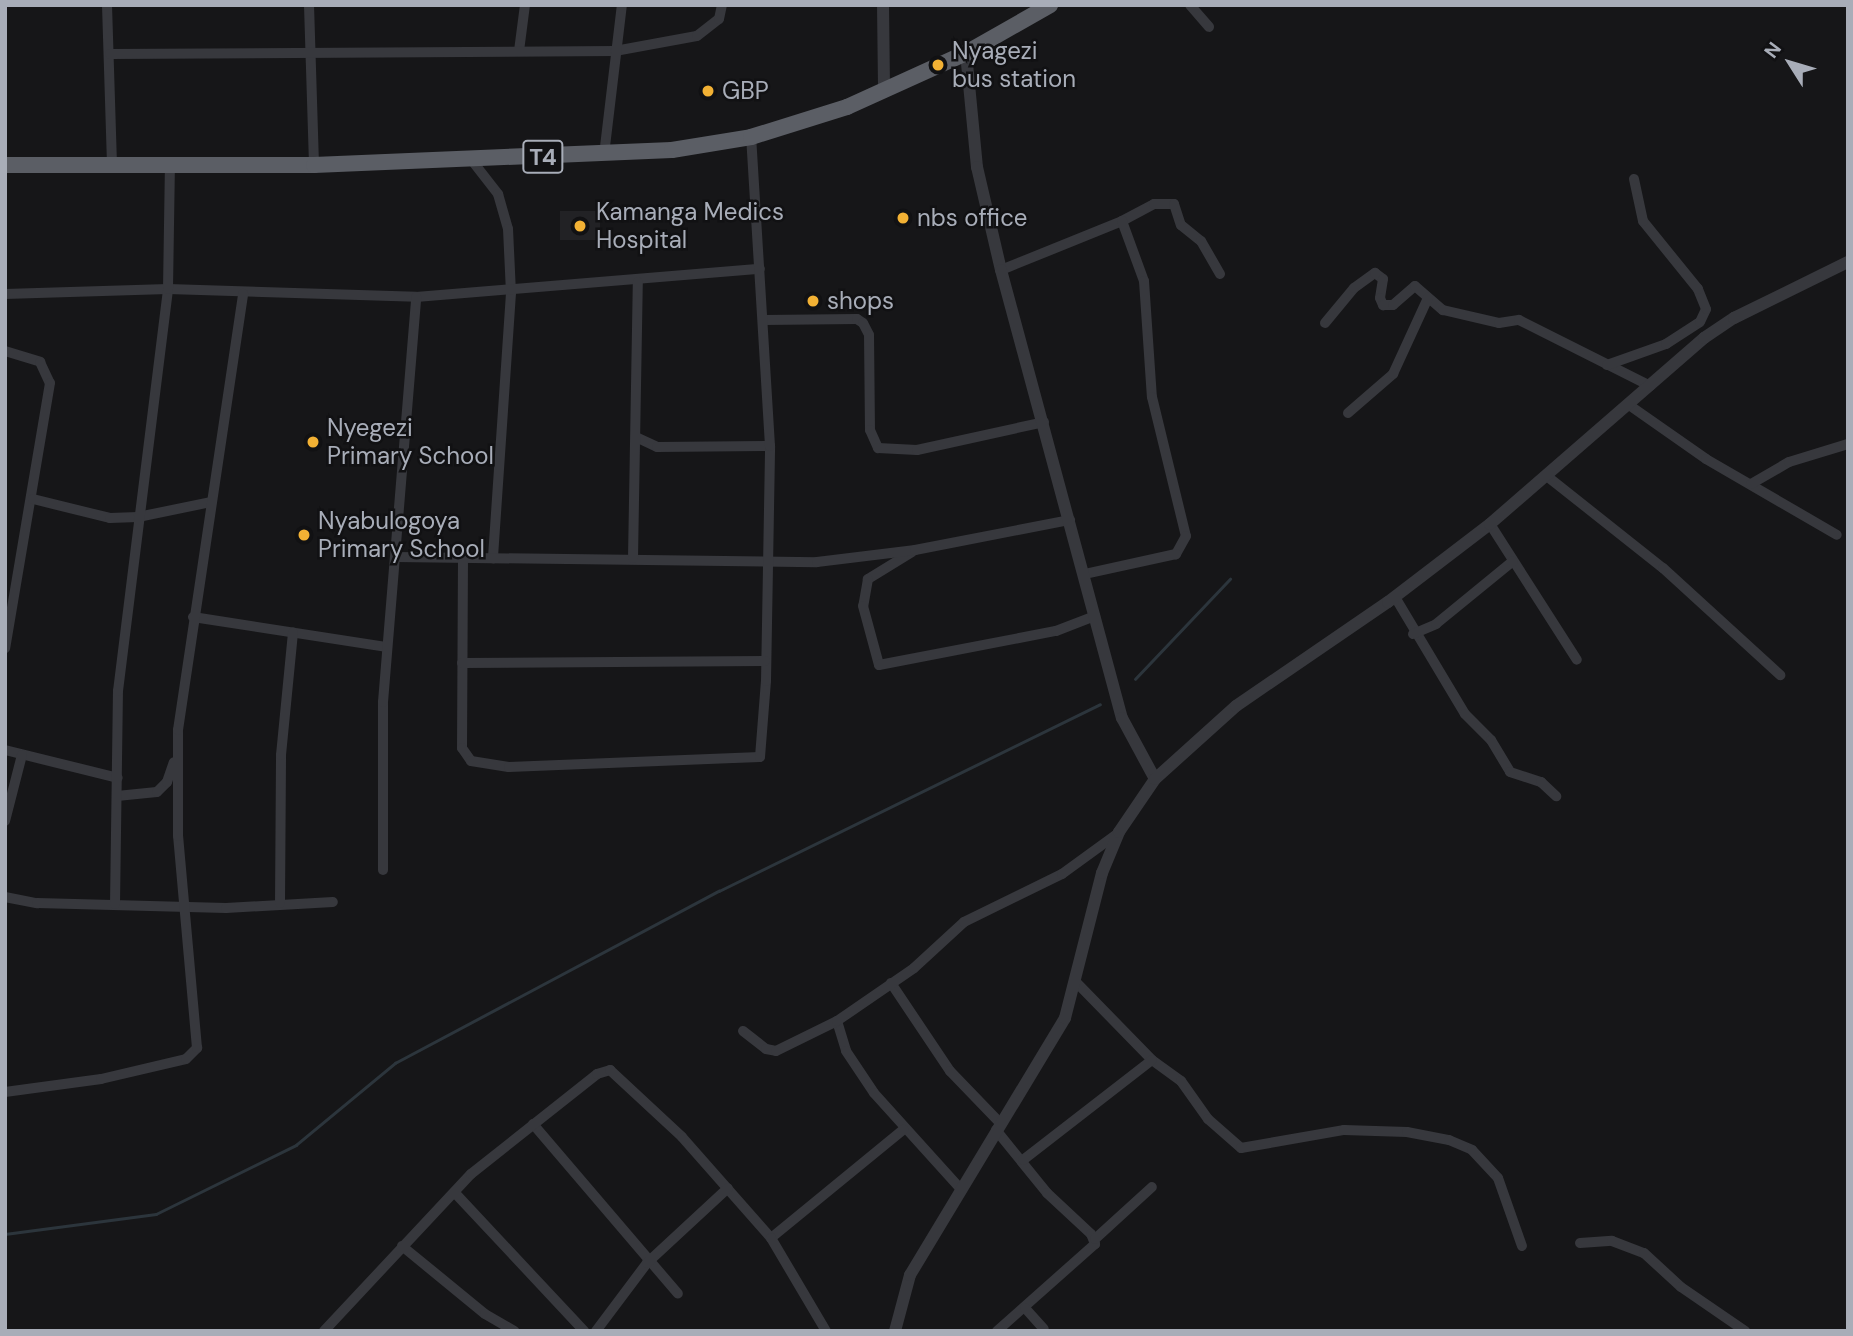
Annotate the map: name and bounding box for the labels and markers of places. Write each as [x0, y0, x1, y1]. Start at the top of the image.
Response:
place label: Nyagezi bus station [952, 37, 1076, 93]
marker: Nyagezi bus station [930, 57, 946, 73]
place label: GBP [722, 77, 769, 105]
marker: GBP [700, 83, 716, 99]
place label: Kamanga Medics Hospital [596, 198, 784, 254]
place label: nbs office [917, 204, 1027, 232]
marker: nbs office [895, 210, 911, 226]
marker: Kamanga Medics Hospital [570, 216, 590, 236]
place label: shops [827, 287, 894, 315]
marker: shops [805, 293, 821, 309]
place label: Nyegezi Primary School [327, 414, 494, 470]
marker: Nyegezi Primary School [305, 434, 321, 450]
place label: Nyabulogoya Primary School [318, 507, 485, 563]
marker: Nyabulogoya Primary School [296, 527, 312, 543]

